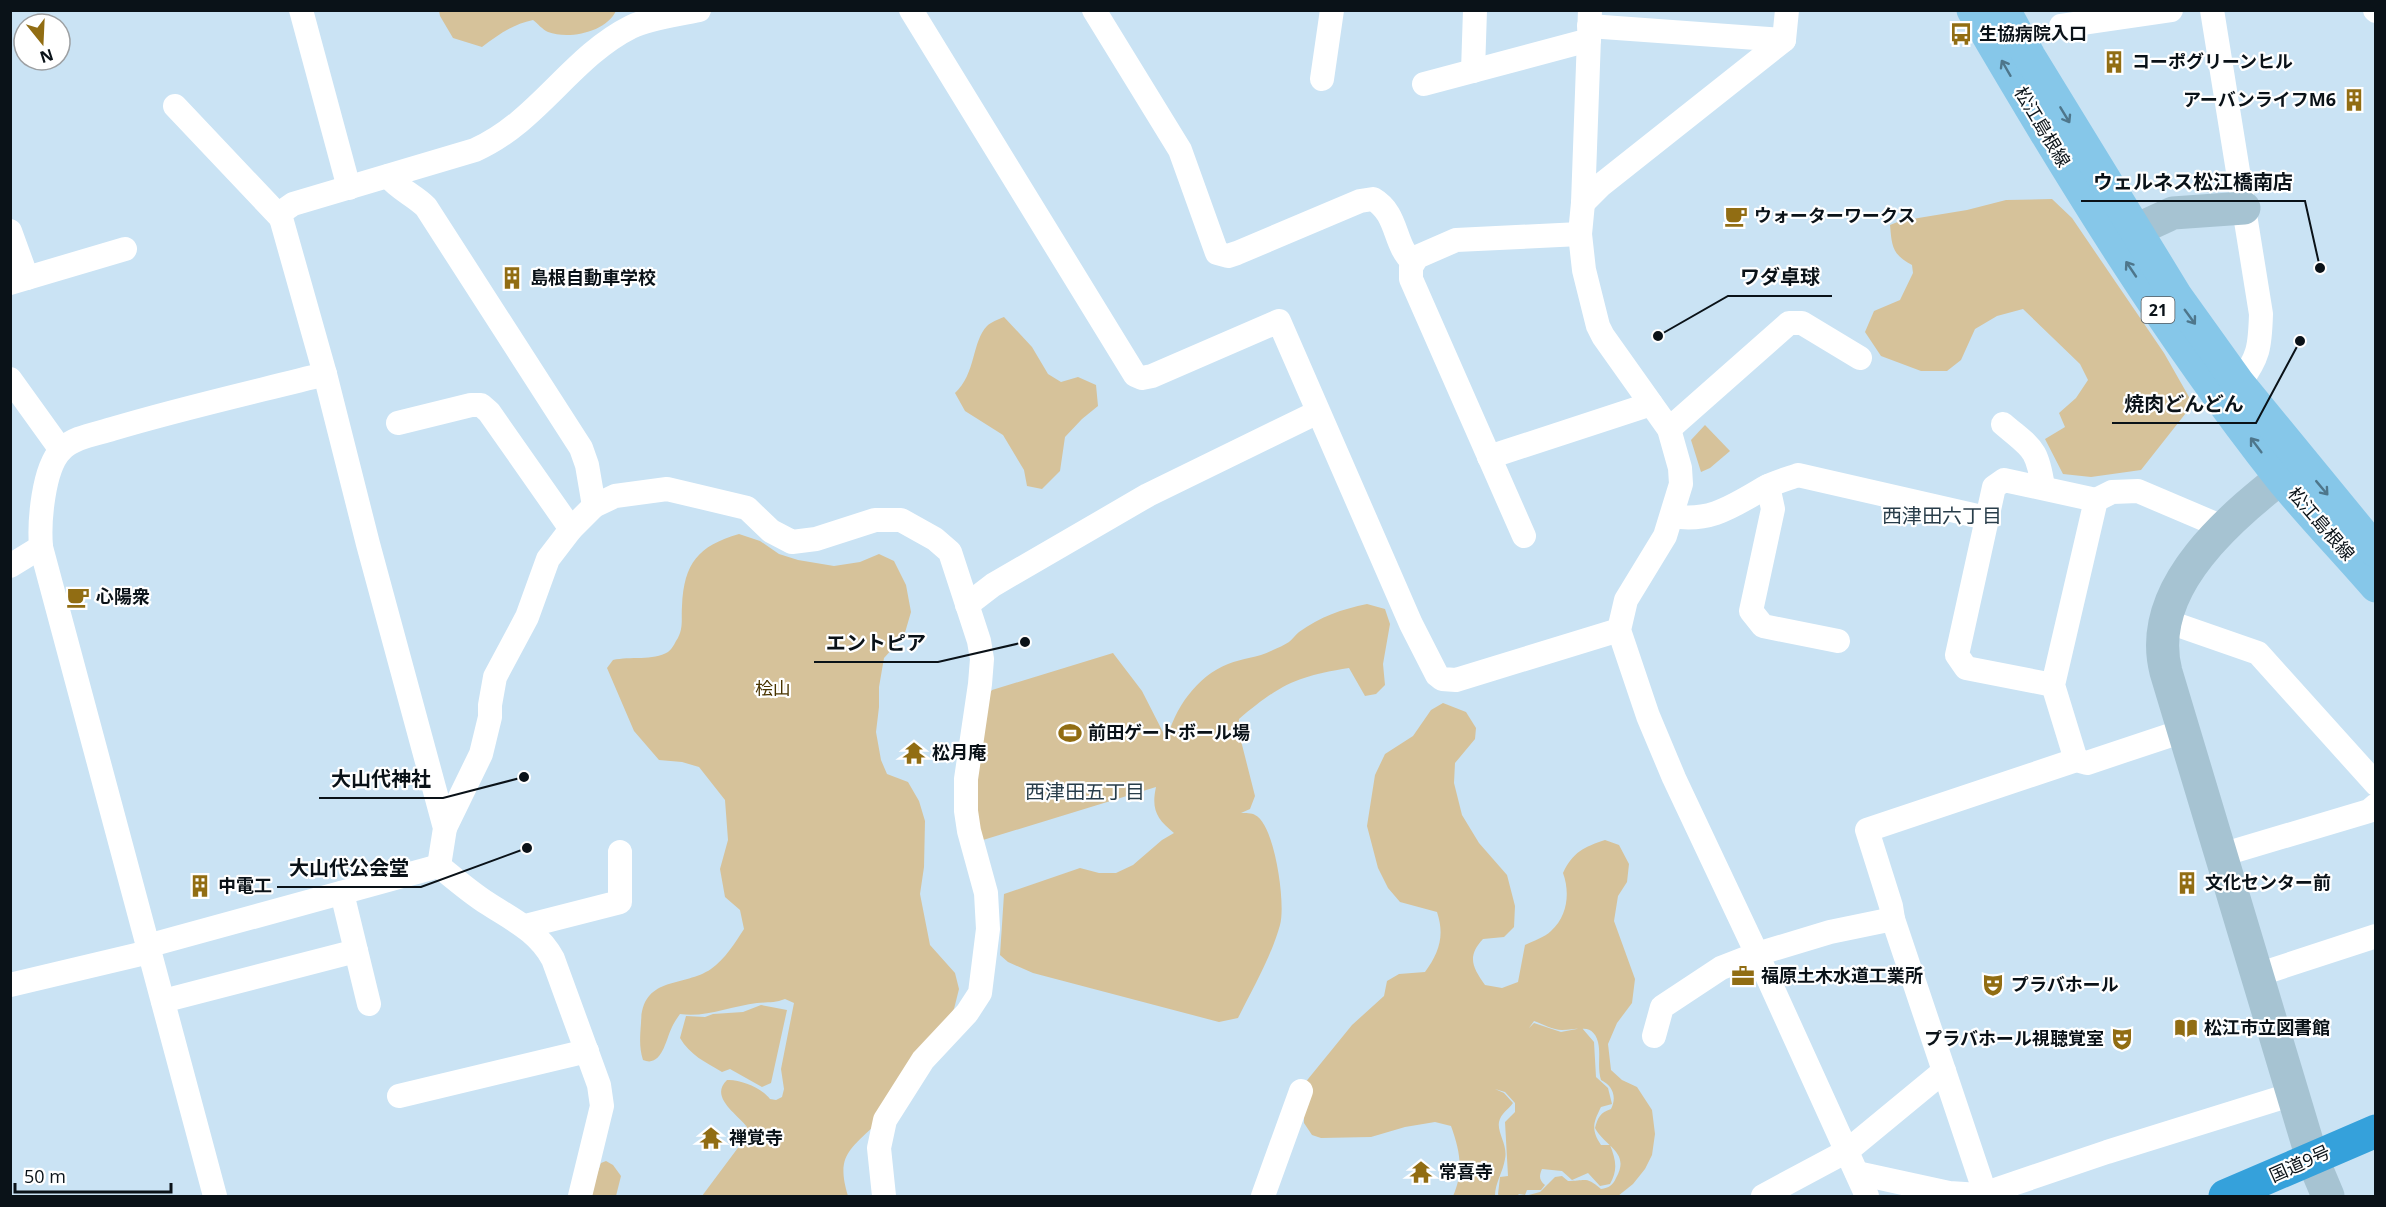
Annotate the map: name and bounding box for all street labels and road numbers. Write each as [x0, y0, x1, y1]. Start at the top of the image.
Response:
street label: 松江島根線 [2009, 82, 2076, 171]
road number: 21 [2142, 297, 2174, 323]
street label: 松江島根線 [2283, 482, 2360, 565]
street label: 国道9号 [2265, 1139, 2334, 1187]

